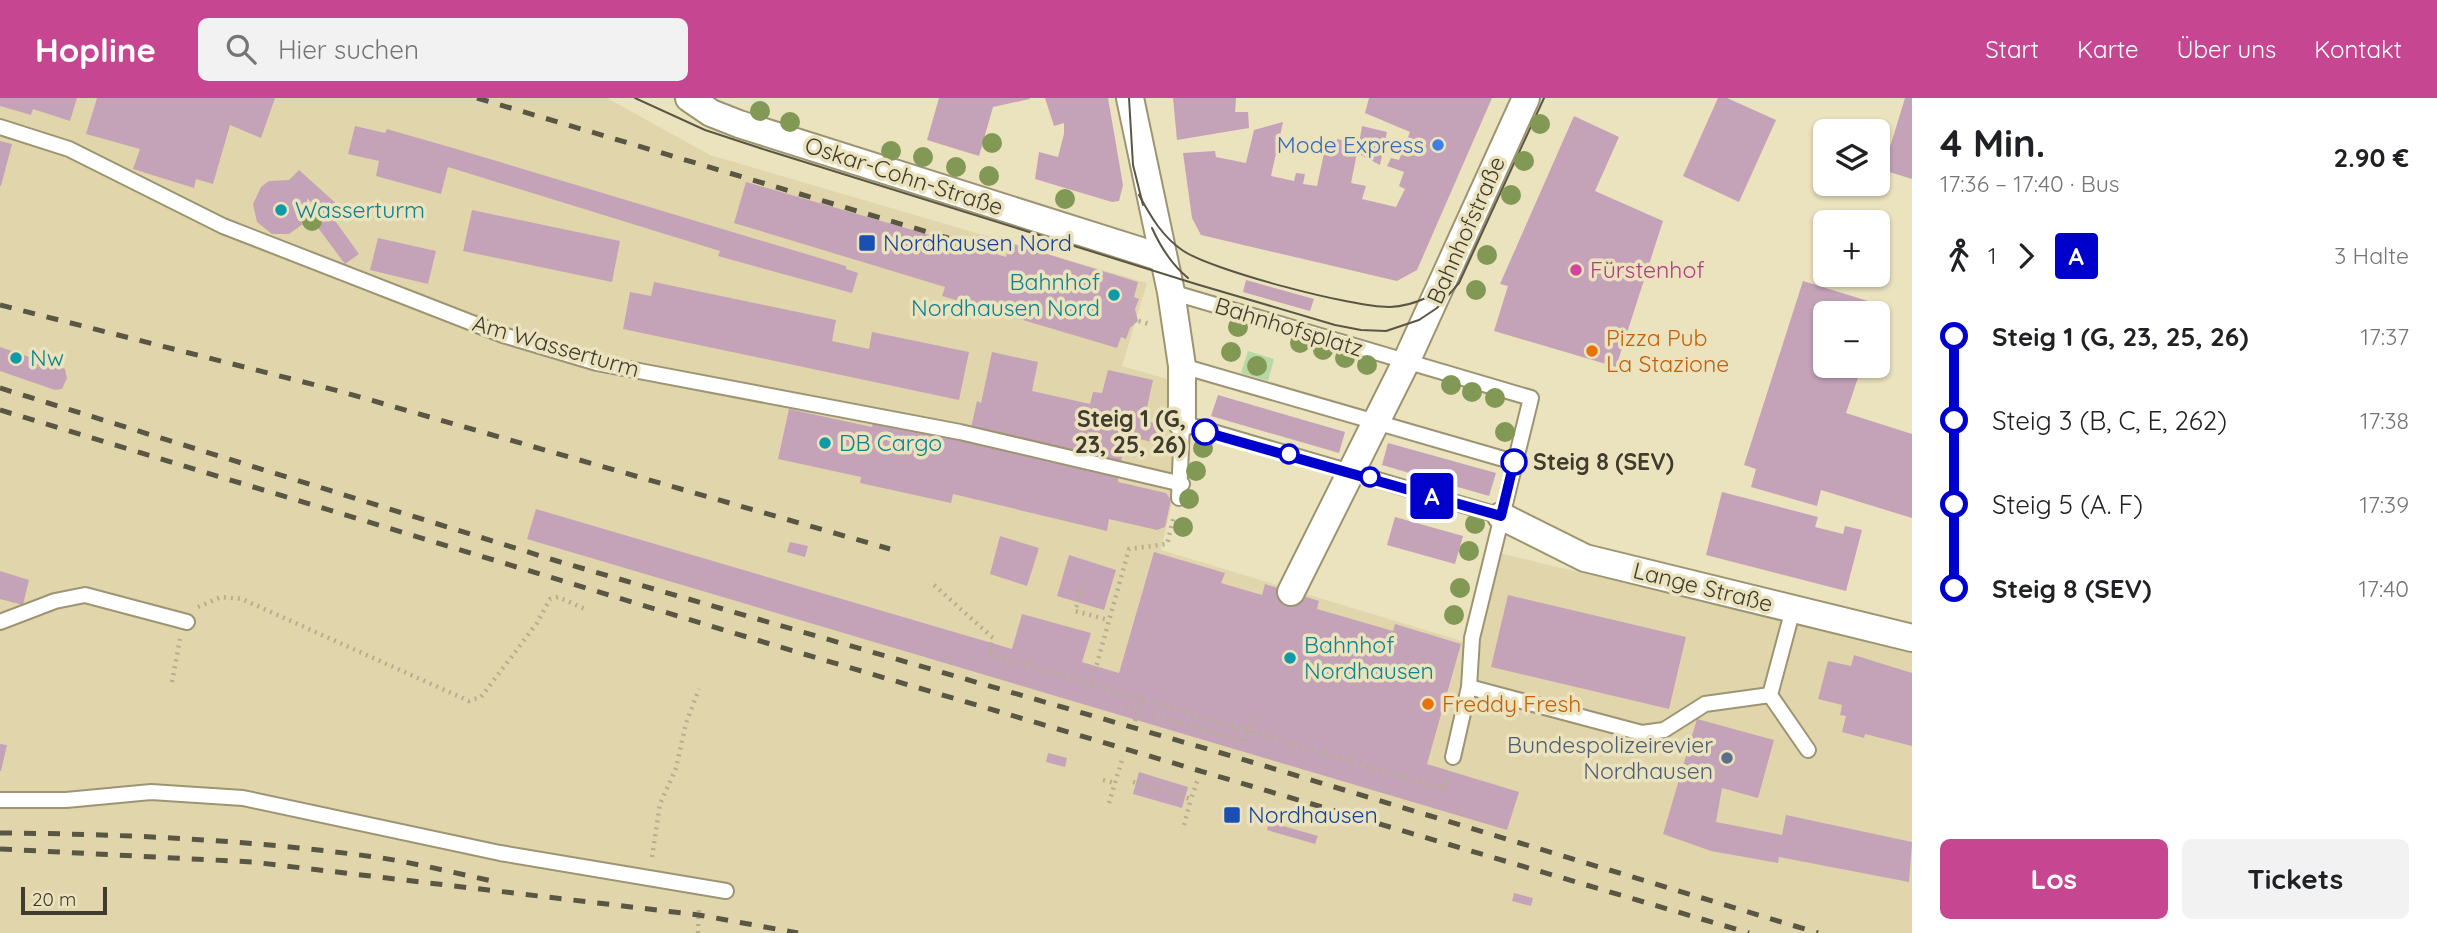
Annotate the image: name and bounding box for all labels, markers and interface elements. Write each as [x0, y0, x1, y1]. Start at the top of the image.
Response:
search box [198, 18, 688, 81]
text: Hopline [35, 29, 156, 70]
icon: search [222, 30, 260, 68]
text: Hier suchen [278, 33, 419, 66]
text: Start [1985, 34, 2039, 64]
text: Karte [2077, 34, 2138, 64]
text: Über uns [2176, 34, 2276, 64]
text: Kontakt [2314, 34, 2402, 64]
map controls [1813, 119, 1890, 378]
button: layers [1813, 119, 1890, 196]
text: 4 Min. [1940, 119, 2045, 167]
street label: Oskar-Cohn-Straße [801, 130, 1007, 221]
place label: Mode Express [1277, 130, 1424, 159]
marker: Mode Express [1430, 137, 1446, 153]
text: 2.90 € [2333, 141, 2409, 174]
street label: Bahnhofstraße [1420, 151, 1511, 308]
text: 17:36 – 17:40 · Bus [1940, 169, 2120, 198]
place label: Wasserturm [295, 195, 425, 224]
marker: Wasserturm [273, 202, 289, 218]
button: + [1813, 210, 1890, 287]
place label: Nordhausen Nord [883, 228, 1072, 257]
marker: Nordhausen Nord [857, 233, 877, 253]
icon: walk [1940, 237, 1978, 275]
icon: forward [2007, 237, 2045, 275]
text: 1 [1988, 241, 1997, 270]
text: A [2069, 241, 2084, 271]
text: 3 Halte [2334, 241, 2409, 270]
place label: Fürstenhof [1590, 255, 1705, 284]
marker: Fürstenhof [1568, 262, 1584, 278]
place label: Bahnhof Nordhausen Nord [911, 267, 1100, 322]
marker: Bahnhof Nordhausen Nord [1106, 287, 1122, 303]
street label: Bahnhofsplatz [1212, 290, 1367, 363]
button: − [1813, 301, 1890, 378]
street label: Am Wasserturm [469, 308, 643, 383]
text: Steig 1 (G, 23, 25, 26) [1992, 320, 2248, 353]
text: 17:37 [2361, 322, 2409, 351]
place label: Pizza Pub La Stazione [1606, 323, 1729, 378]
place label: Nw [30, 343, 64, 372]
marker: Pizza Pub La Stazione [1584, 343, 1600, 359]
marker: Nw [8, 350, 24, 366]
place label: Steig 1 (G, 23, 25, 26) [1075, 404, 1186, 459]
text: Steig 3 (B, C, E, 262) [1992, 404, 2227, 437]
text: 17:38 [2360, 406, 2409, 435]
marker: Steig 1 (G, 23, 25, 26) [1192, 419, 1218, 445]
place label: DB Cargo [839, 428, 942, 457]
marker: DB Cargo [817, 435, 833, 451]
unlabelled marker [1279, 444, 1299, 464]
place label: Steig 8 (SEV) [1533, 447, 1674, 476]
marker: Steig 8 (SEV) [1501, 449, 1527, 475]
unlabelled marker [1360, 467, 1380, 487]
line badge: A [1409, 473, 1455, 519]
text: A [1424, 481, 1440, 511]
text: Steig 5 (A. F) [1992, 488, 2143, 521]
text: 17:39 [2360, 490, 2409, 519]
street label: Lange Straße [1630, 555, 1776, 618]
text: Steig 8 (SEV) [1992, 572, 2151, 605]
text: 17:40 [2359, 574, 2409, 603]
place label: Bahnhof Nordhausen [1304, 630, 1434, 685]
marker: Bahnhof Nordhausen [1282, 650, 1298, 666]
place label: Freddy Fresh [1442, 689, 1581, 718]
marker: Freddy Fresh [1420, 696, 1436, 712]
place label: Bundespolizeirevier Nordhausen [1507, 730, 1713, 785]
marker: Bundespolizeirevier Nordhausen [1719, 750, 1735, 766]
place label: Nordhausen [1248, 800, 1378, 829]
marker: Nordhausen [1222, 805, 1242, 825]
button: Los [1940, 839, 2168, 919]
button: Tickets [2182, 839, 2409, 919]
scale bar [21, 884, 107, 916]
text: 20 m [32, 887, 76, 911]

